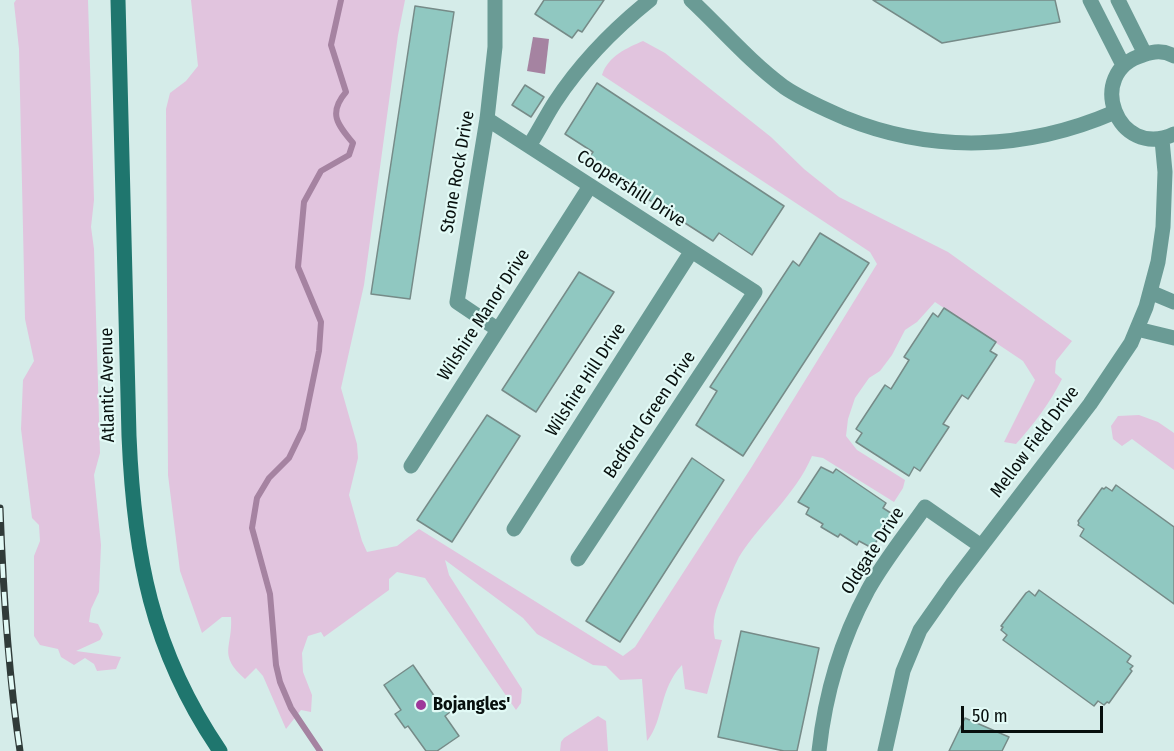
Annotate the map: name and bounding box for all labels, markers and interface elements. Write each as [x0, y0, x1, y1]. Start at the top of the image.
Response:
street label: Stone Rock Drive [437, 109, 479, 235]
street label: Coopershill Drive [572, 146, 690, 232]
street label: Wilshire Manor Drive [433, 245, 535, 385]
street label: Wilshire Hill Drive [541, 319, 631, 441]
street label: Atlantic Avenue [96, 328, 120, 442]
street label: Bedford Green Drive [600, 347, 700, 483]
street label: Mellow Field Drive [986, 382, 1084, 502]
street label: Oldgate Drive [837, 503, 909, 599]
place label: Bojangles' [433, 694, 510, 716]
scale bar [964, 694, 1106, 732]
marker: Bojangles' [414, 698, 428, 712]
text: 50 m [972, 705, 1008, 727]

